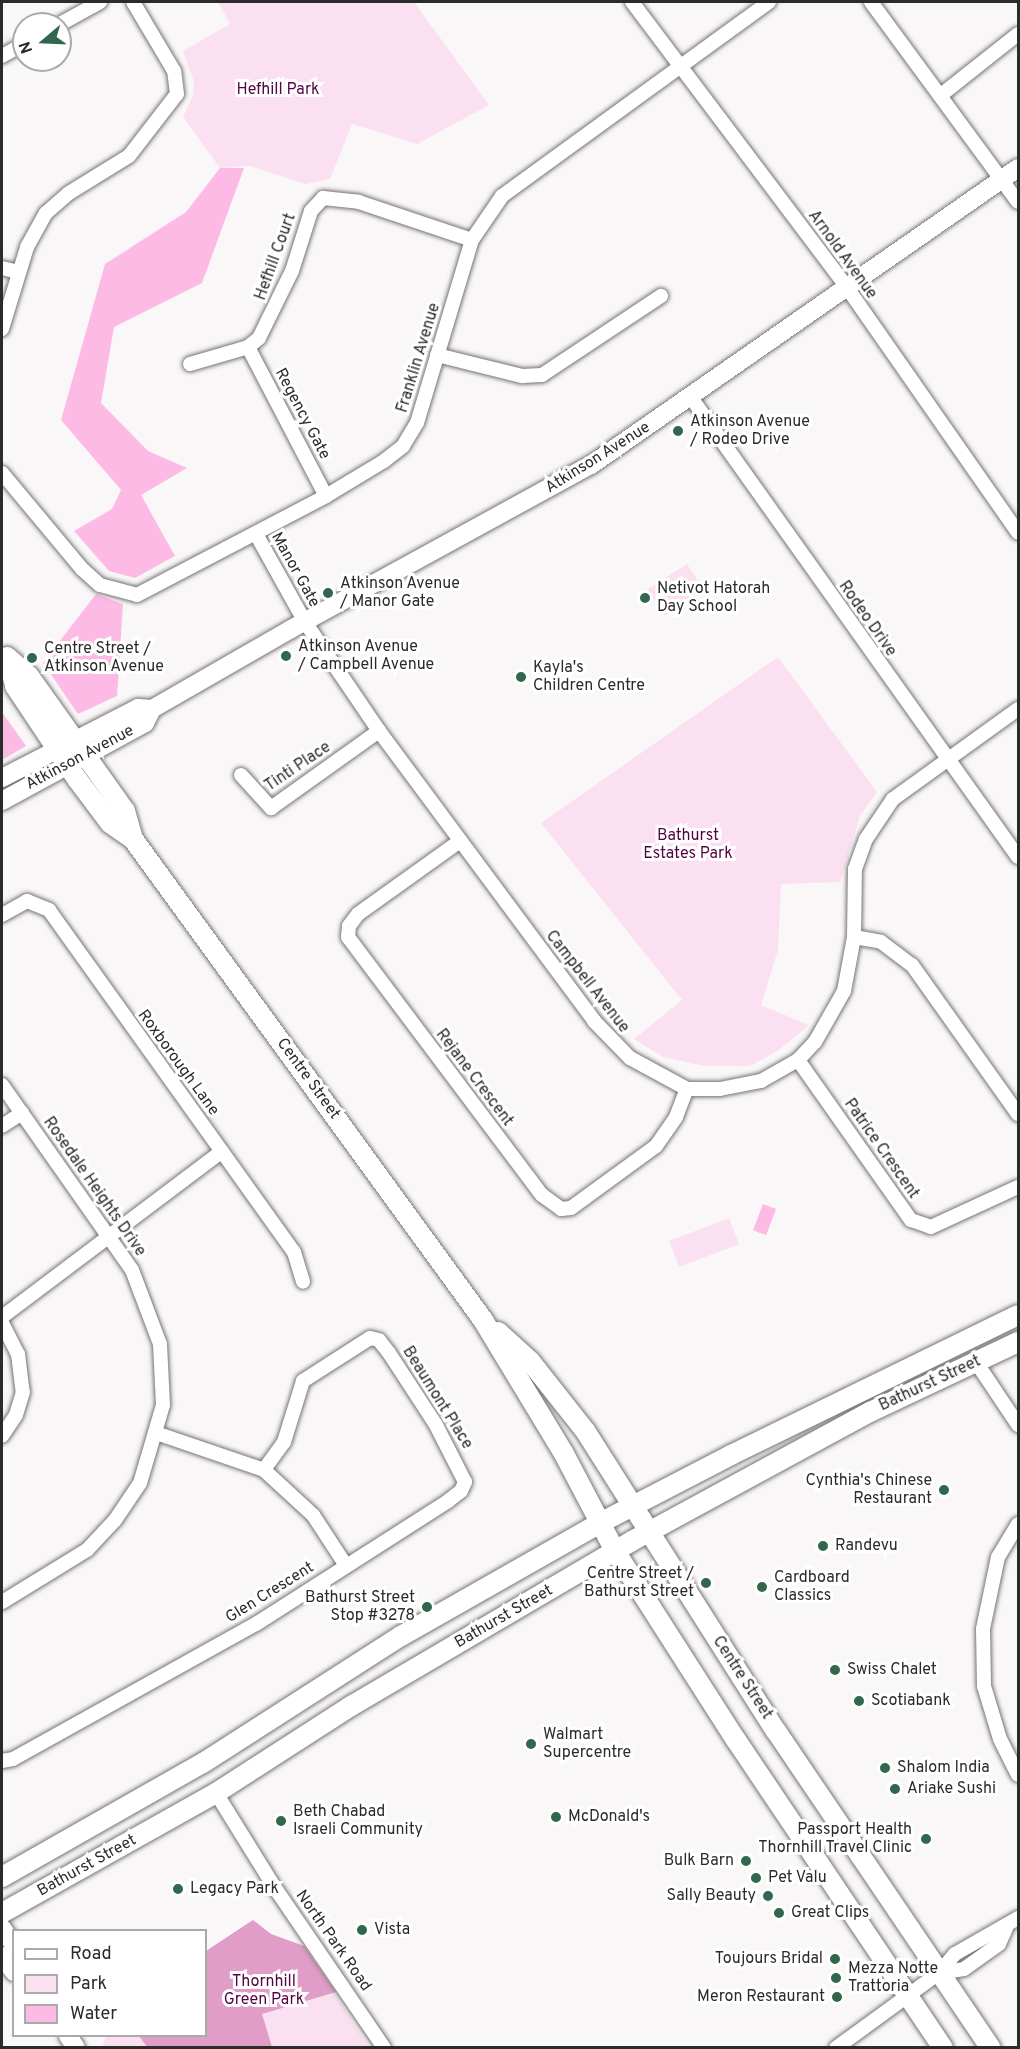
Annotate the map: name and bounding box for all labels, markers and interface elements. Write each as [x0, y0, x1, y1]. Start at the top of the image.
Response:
north arrow [12, 12, 72, 72]
text: N [16, 39, 38, 56]
park label: Hefhill Park [236, 80, 320, 100]
street label: Arnold Avenue [803, 207, 881, 303]
street label: Hefhill Court [251, 211, 301, 303]
street label: Franklin Avenue [393, 301, 445, 415]
street label: Regency Gate [270, 365, 334, 463]
place label: Atkinson Avenue / Rodeo Drive [690, 412, 810, 450]
street label: Atkinson Avenue [542, 418, 654, 498]
marker: Atkinson Avenue / Rodeo Drive [671, 424, 685, 438]
street label: Manor Gate [267, 529, 323, 611]
place label: Atkinson Avenue / Manor Gate [340, 574, 460, 612]
street label: Rodeo Drive [834, 577, 900, 661]
place label: Netivot Hatorah Day School [657, 579, 770, 617]
marker: Atkinson Avenue / Manor Gate [321, 586, 335, 600]
marker: Netivot Hatorah Day School [638, 591, 652, 605]
place label: Atkinson Avenue / Campbell Avenue [298, 637, 435, 675]
place label: Centre Street / Atkinson Avenue [44, 639, 164, 677]
marker: Atkinson Avenue / Campbell Avenue [279, 649, 293, 663]
marker: Centre Street / Atkinson Avenue [25, 651, 39, 665]
place label: Kayla's Children Centre [533, 658, 645, 696]
marker: Kayla's Children Centre [514, 670, 528, 684]
street label: Atkinson Avenue [22, 721, 138, 795]
street label: Tinti Place [261, 738, 335, 796]
park label: Bathurst Estates Park [643, 826, 733, 864]
street label: Campbell Avenue [541, 927, 633, 1037]
street label: Roxborough Lane [133, 1006, 223, 1120]
street label: Rejane Crescent [431, 1026, 517, 1130]
street label: Centre Street [272, 1035, 344, 1123]
street label: Patrice Crescent [839, 1095, 923, 1203]
street label: Rosedale Heights Drive [39, 1114, 149, 1260]
street label: Beaumont Place [398, 1343, 476, 1453]
street label: Bathurst Street [876, 1352, 984, 1416]
place label: Cynthia's Chinese Restaurant [805, 1471, 932, 1509]
marker: Cynthia's Chinese Restaurant [937, 1483, 951, 1497]
place label: Randevu [835, 1536, 898, 1556]
marker: Randevu [816, 1539, 830, 1553]
street label: Glen Crescent [222, 1558, 318, 1628]
place label: Centre Street / Bathurst Street [584, 1564, 694, 1602]
place label: Cardboard Classics [774, 1568, 850, 1606]
marker: Centre Street / Bathurst Street [699, 1576, 713, 1590]
marker: Cardboard Classics [755, 1580, 769, 1594]
street label: Bathurst Street [452, 1581, 556, 1653]
place label: Bathurst Street Stop #3278 [305, 1588, 415, 1626]
marker: Bathurst Street Stop #3278 [420, 1600, 434, 1614]
street label: Centre Street [708, 1633, 776, 1723]
place label: Swiss Chalet [847, 1660, 937, 1680]
marker: Swiss Chalet [828, 1663, 842, 1677]
place label: Scotiabank [871, 1691, 951, 1711]
marker: Scotiabank [852, 1694, 866, 1708]
place label: Walmart Supercentre [543, 1725, 631, 1763]
marker: Walmart Supercentre [524, 1737, 538, 1751]
place label: Shalom India [897, 1758, 990, 1778]
marker: Shalom India [878, 1761, 892, 1775]
place label: Ariake Sushi [907, 1779, 996, 1799]
marker: Ariake Sushi [888, 1782, 902, 1796]
place label: Beth Chabad Israeli Community [293, 1802, 423, 1840]
place label: McDonald's [568, 1807, 650, 1827]
marker: McDonald's [549, 1810, 563, 1824]
marker: Beth Chabad Israeli Community [274, 1814, 288, 1828]
place label: Passport Health Thornhill Travel Clinic [758, 1820, 912, 1858]
marker: Passport Health Thornhill Travel Clinic [917, 1830, 935, 1848]
street label: Bathurst Street [34, 1831, 140, 1901]
place label: Bulk Barn [664, 1851, 734, 1871]
marker: Bulk Barn [739, 1854, 753, 1868]
place label: Pet Valu [768, 1868, 827, 1888]
marker: Pet Valu [749, 1871, 763, 1885]
place label: Legacy Park [190, 1879, 279, 1899]
marker: Legacy Park [171, 1882, 185, 1896]
place label: Sally Beauty [667, 1886, 756, 1906]
street label: North Park Road [291, 1887, 375, 1995]
marker: Sally Beauty [761, 1889, 775, 1903]
place label: Great Clips [791, 1903, 869, 1923]
marker: Great Clips [772, 1906, 786, 1920]
place label: Vista [374, 1920, 410, 1940]
marker: Vista [355, 1923, 369, 1937]
legend [12, 1929, 207, 2037]
text: Road [70, 1943, 112, 1966]
place label: Toujours Bridal [715, 1949, 823, 1969]
marker: Toujours Bridal [828, 1952, 842, 1966]
place label: Mezza Notte Trattoria [848, 1959, 938, 1997]
marker: Mezza Notte Trattoria [829, 1971, 843, 1985]
park label: Thornhill Green Park [224, 1972, 304, 2010]
text: Park [70, 1973, 107, 1996]
place label: Meron Restaurant [697, 1987, 825, 2007]
marker: Meron Restaurant [830, 1990, 844, 2004]
text: Water [70, 2003, 117, 2026]

